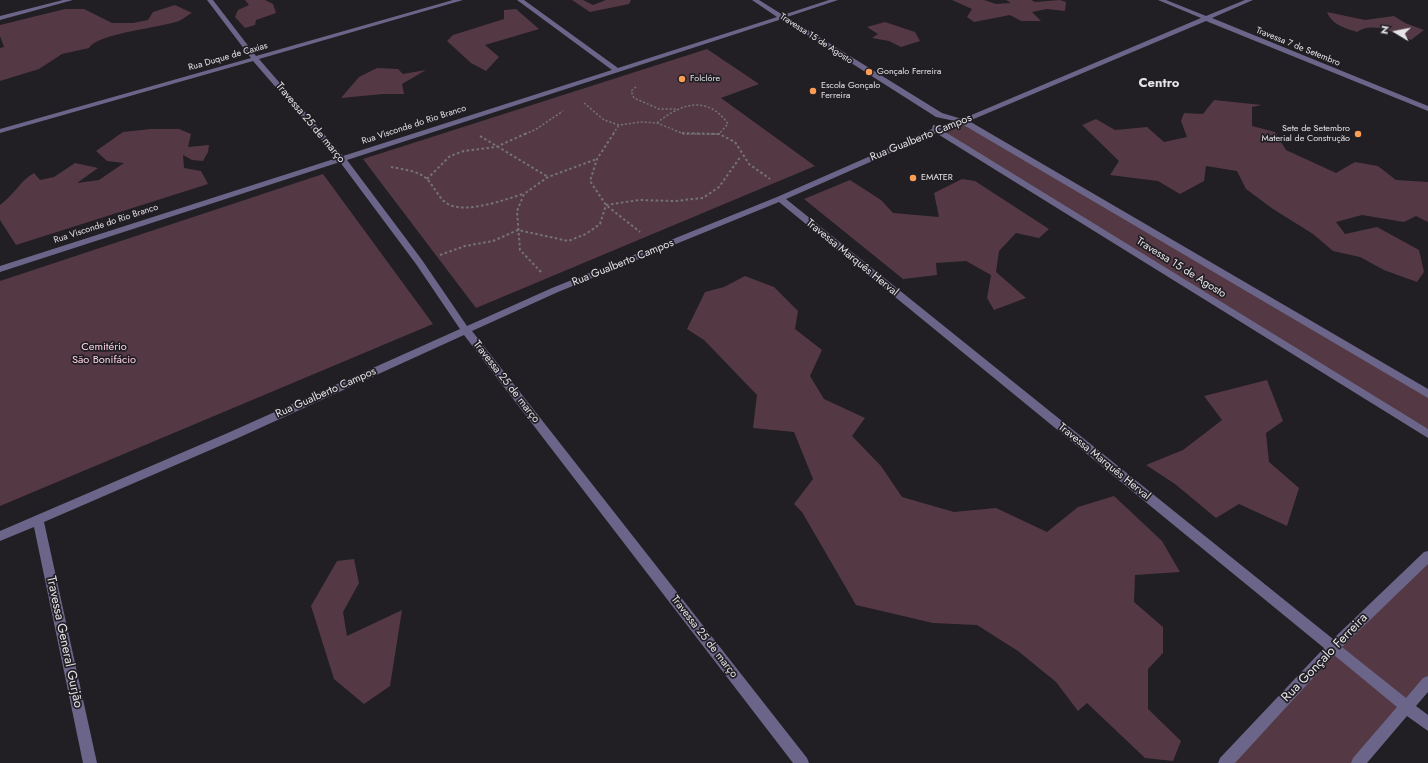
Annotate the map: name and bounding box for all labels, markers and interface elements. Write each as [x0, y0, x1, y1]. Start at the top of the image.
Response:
street label: Travessa 15 de Agosto [778, 11, 854, 67]
north arrow [1376, 12, 1416, 52]
text: N [1376, 24, 1393, 36]
street label: Travessa 7 de Setembro [1254, 25, 1342, 69]
street label: Rua Duque de Caxias [187, 41, 269, 73]
marker: Gonçalo Ferreira [864, 67, 874, 77]
place label: Gonçalo Ferreira [877, 67, 941, 77]
marker: Folclóre [677, 74, 687, 84]
place label: Folclóre [690, 74, 720, 84]
district label: Centro [1139, 76, 1179, 92]
street label: Travessa 25 de março [273, 80, 347, 166]
place label: Escola Gonçalo Ferreira [821, 81, 880, 102]
marker: Escola Gonçalo Ferreira [808, 86, 818, 96]
street label: Rua Visconde do Rio Branco [360, 103, 468, 147]
street label: Rua Gualberto Campos [868, 112, 974, 164]
place label: Sete de Setembro Material de Construção [1262, 124, 1350, 145]
marker: Sete de Setembro Material de Construção [1353, 129, 1363, 139]
marker: EMATER [908, 173, 918, 183]
place label: EMATER [921, 173, 953, 183]
street label: Rua Visconde do Rio Branco [52, 202, 160, 246]
street label: Travessa Marquês Herval [803, 217, 901, 299]
street label: Travessa 15 de Agosto [1134, 235, 1228, 301]
street label: Rua Gualberto Campos [570, 237, 676, 289]
street label: Travessa 25 de março [470, 338, 542, 426]
park label: Cemitério São Bonifácio [72, 340, 136, 366]
street label: Rua Gualberto Campos [274, 365, 378, 421]
street label: Travessa Marquês Herval [1055, 421, 1153, 503]
street label: Travessa General Gurjão [42, 575, 86, 709]
street label: Travessa 25 de março [668, 593, 740, 681]
street label: Rua Gonçalo Ferreira [1279, 610, 1371, 706]

